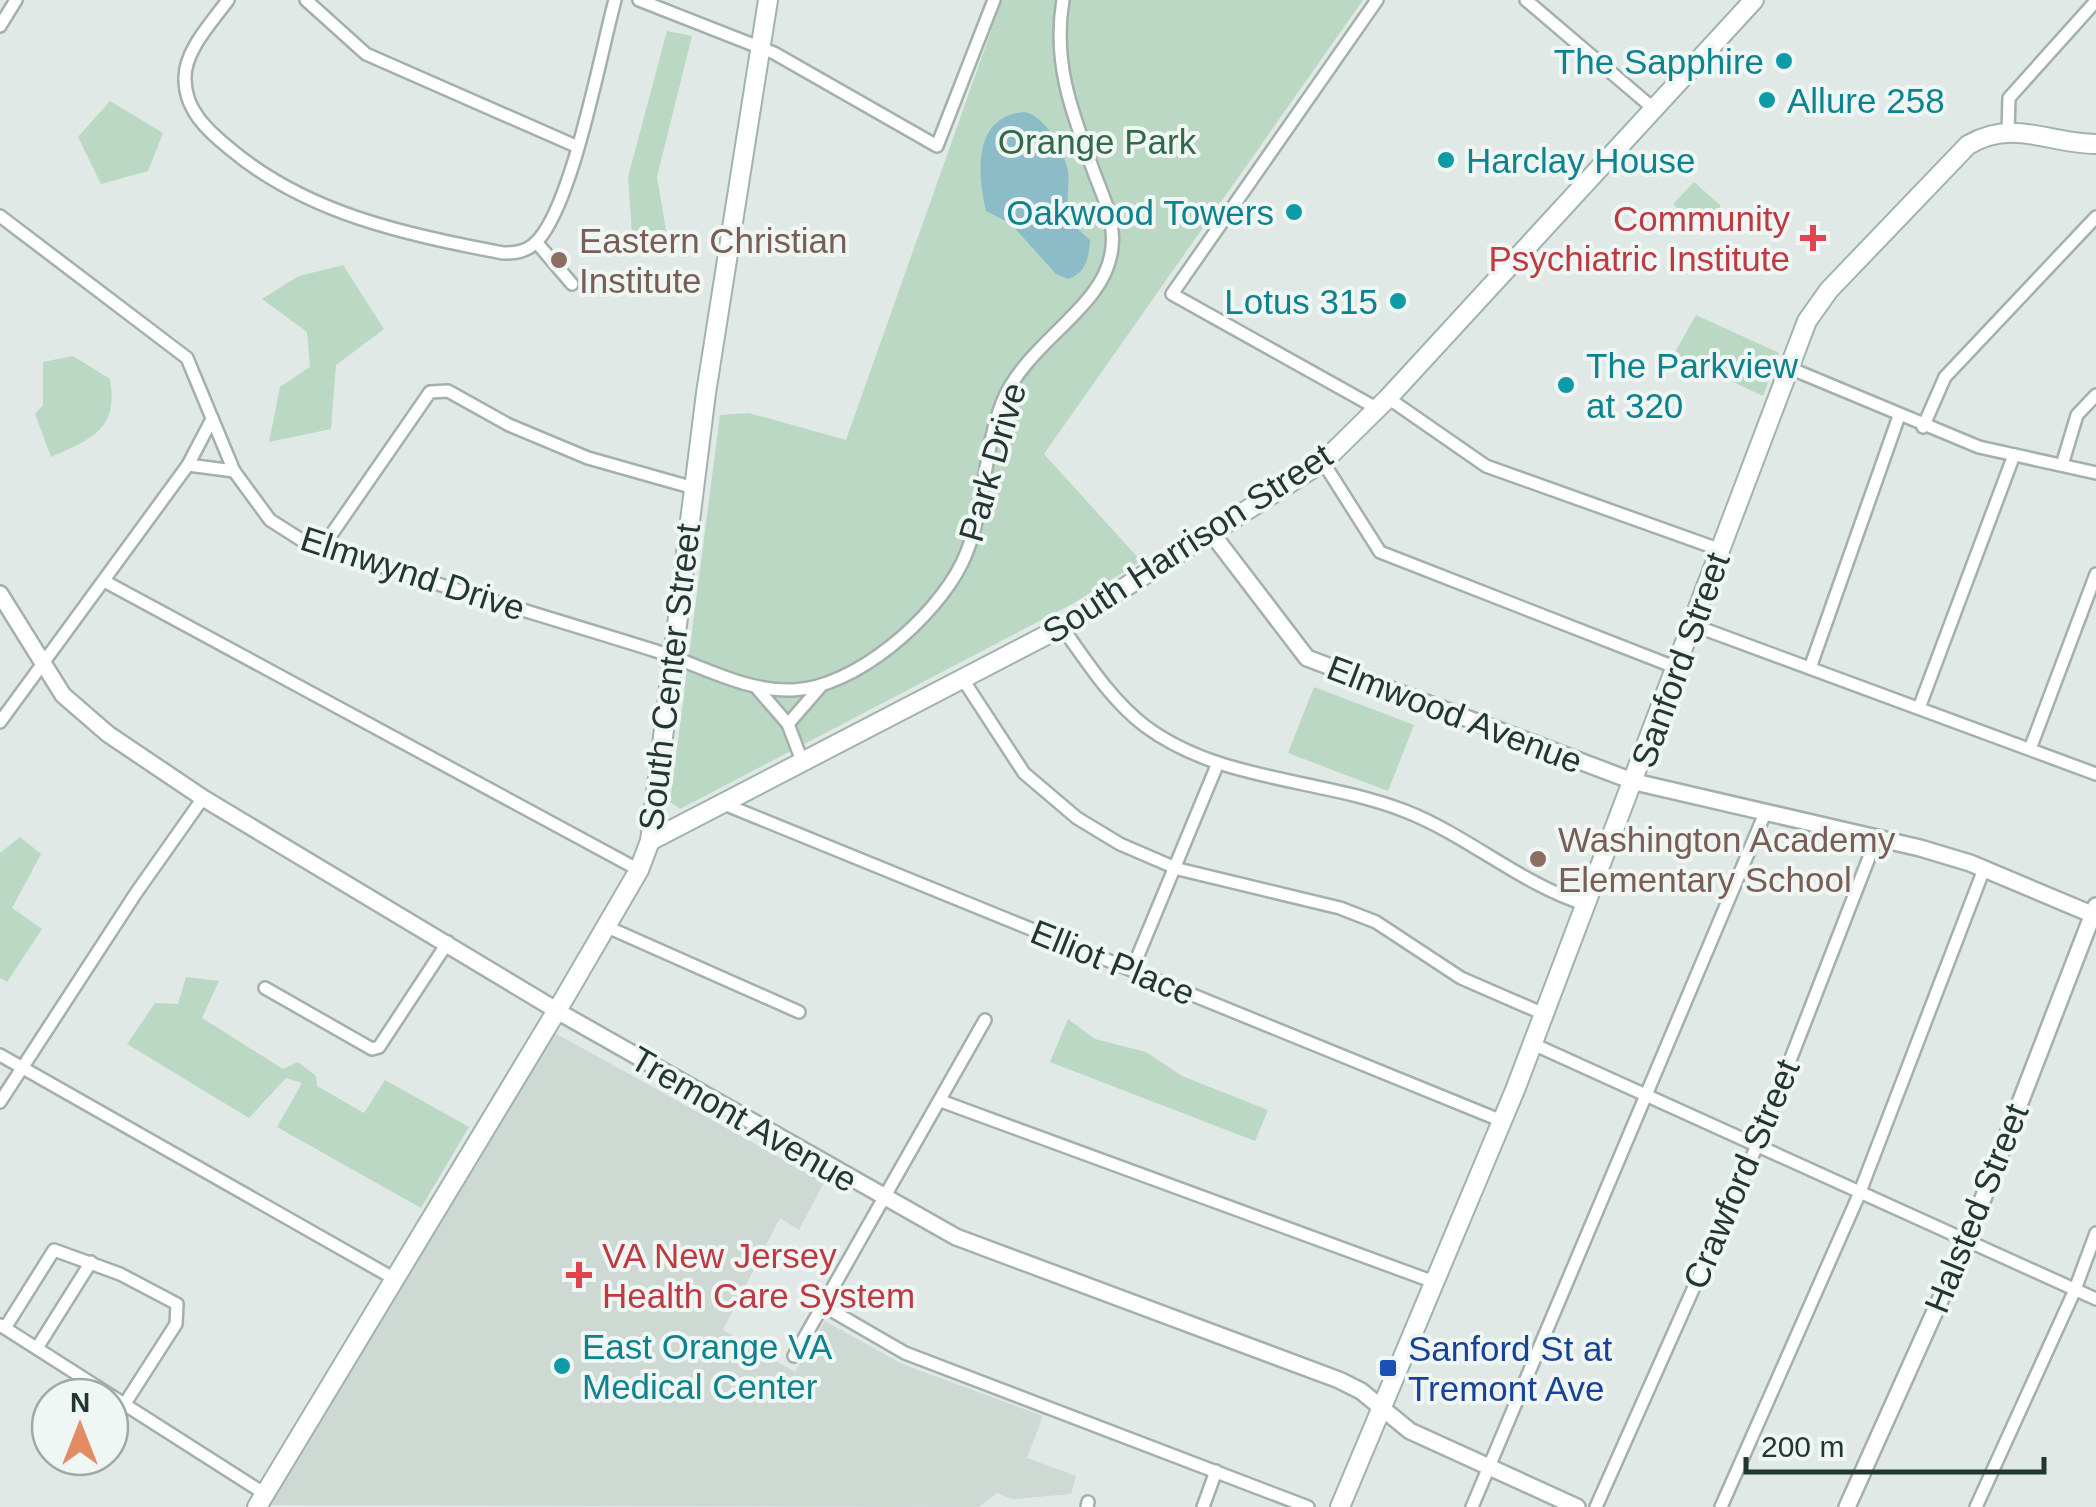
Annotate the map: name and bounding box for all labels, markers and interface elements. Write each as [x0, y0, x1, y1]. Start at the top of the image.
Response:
place label: The Sapphire [1554, 42, 1764, 81]
marker: The Sapphire [1773, 50, 1795, 72]
place label: Allure 258 [1787, 81, 1945, 120]
marker: Allure 258 [1756, 89, 1778, 111]
park label: Orange Park [998, 122, 1197, 161]
place label: Harclay House [1466, 141, 1696, 180]
marker: Harclay House [1435, 149, 1457, 171]
place label: Oakwood Towers [1006, 193, 1274, 232]
place label: Community Psychiatric Institute [1489, 199, 1790, 278]
marker: Oakwood Towers [1283, 201, 1305, 223]
place label: Eastern Christian Institute [579, 221, 847, 300]
marker: Community Psychiatric Institute [1800, 225, 1826, 251]
marker: Eastern Christian Institute [548, 249, 570, 271]
place label: Lotus 315 [1224, 282, 1378, 321]
marker: Lotus 315 [1387, 290, 1409, 312]
place label: The Parkview at 320 [1586, 346, 1799, 425]
marker: The Parkview at 320 [1555, 374, 1577, 396]
street label: Park Drive [951, 378, 1033, 546]
street label: South Harrison Street [1035, 435, 1339, 651]
street label: Elmwynd Drive [296, 518, 530, 628]
street label: South Center Street [631, 521, 707, 833]
street label: Sanford Street [1623, 547, 1737, 773]
street label: Elmwood Avenue [1322, 647, 1588, 781]
place label: Washington Academy Elementary School [1558, 820, 1896, 899]
marker: Washington Academy Elementary School [1527, 848, 1549, 870]
street label: Elliot Place [1025, 911, 1201, 1013]
street label: Tremont Avenue [624, 1038, 864, 1200]
street label: Crawford Street [1675, 1053, 1807, 1294]
street label: Halsted Street [1916, 1098, 2036, 1318]
place label: VA New Jersey Health Care System [602, 1236, 915, 1315]
marker: VA New Jersey Health Care System [566, 1262, 592, 1288]
place label: East Orange VA Medical Center [582, 1327, 833, 1406]
place label: Sanford St at Tremont Ave [1408, 1329, 1613, 1408]
marker: East Orange VA Medical Center [551, 1355, 573, 1377]
marker: Sanford St at Tremont Ave [1377, 1357, 1399, 1379]
north arrow [30, 1377, 130, 1477]
text: N [70, 1387, 90, 1418]
scale bar [1746, 1412, 2044, 1474]
text: 200 m [1761, 1430, 1844, 1463]

